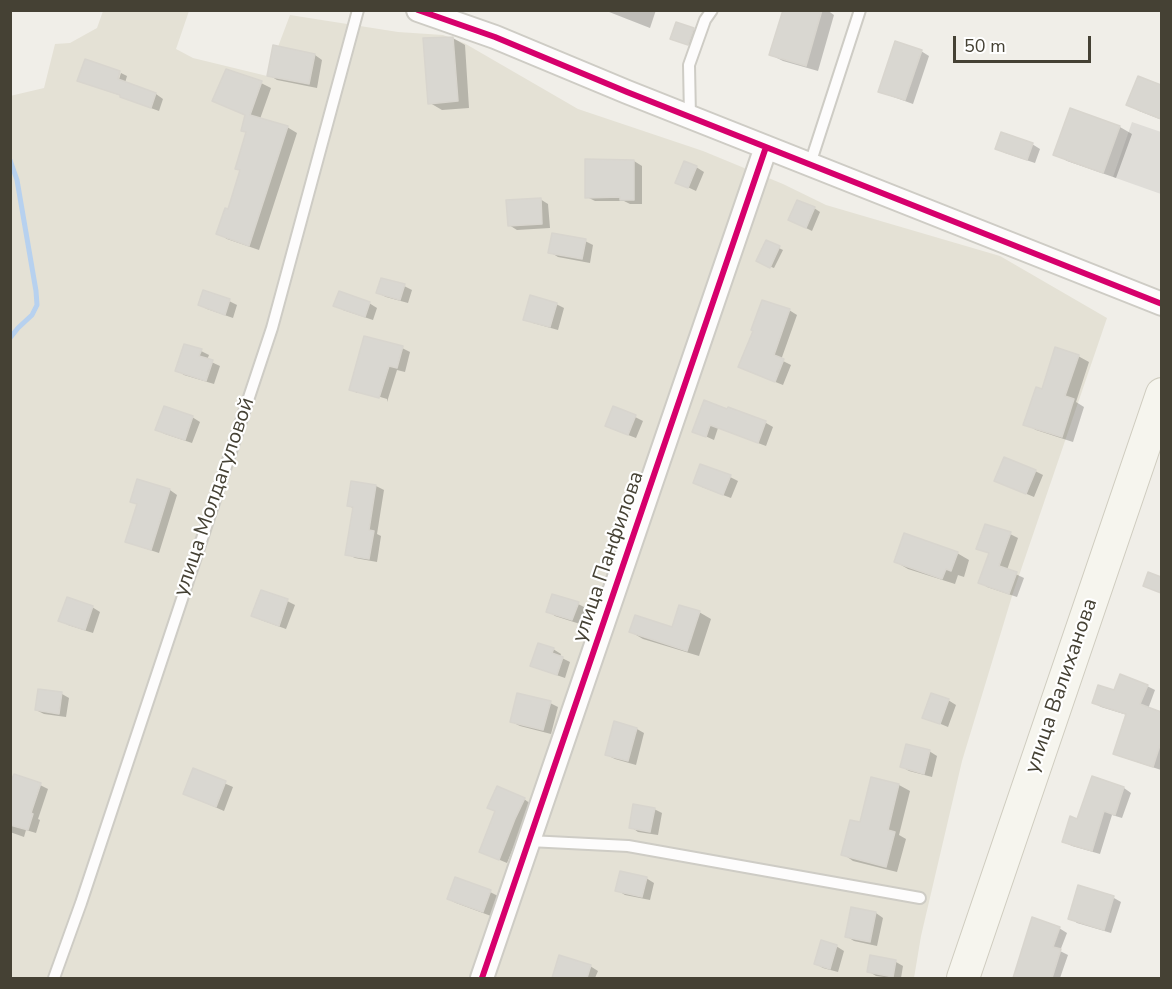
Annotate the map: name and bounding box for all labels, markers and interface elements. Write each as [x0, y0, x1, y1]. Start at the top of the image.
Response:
scale bar [956, 24, 1094, 62]
text: 50 m [964, 34, 1006, 58]
street label: улица Молдагуловой [169, 394, 261, 600]
street label: улица Панфилова [568, 468, 650, 646]
street label: улица Валиханова [1020, 595, 1104, 777]

